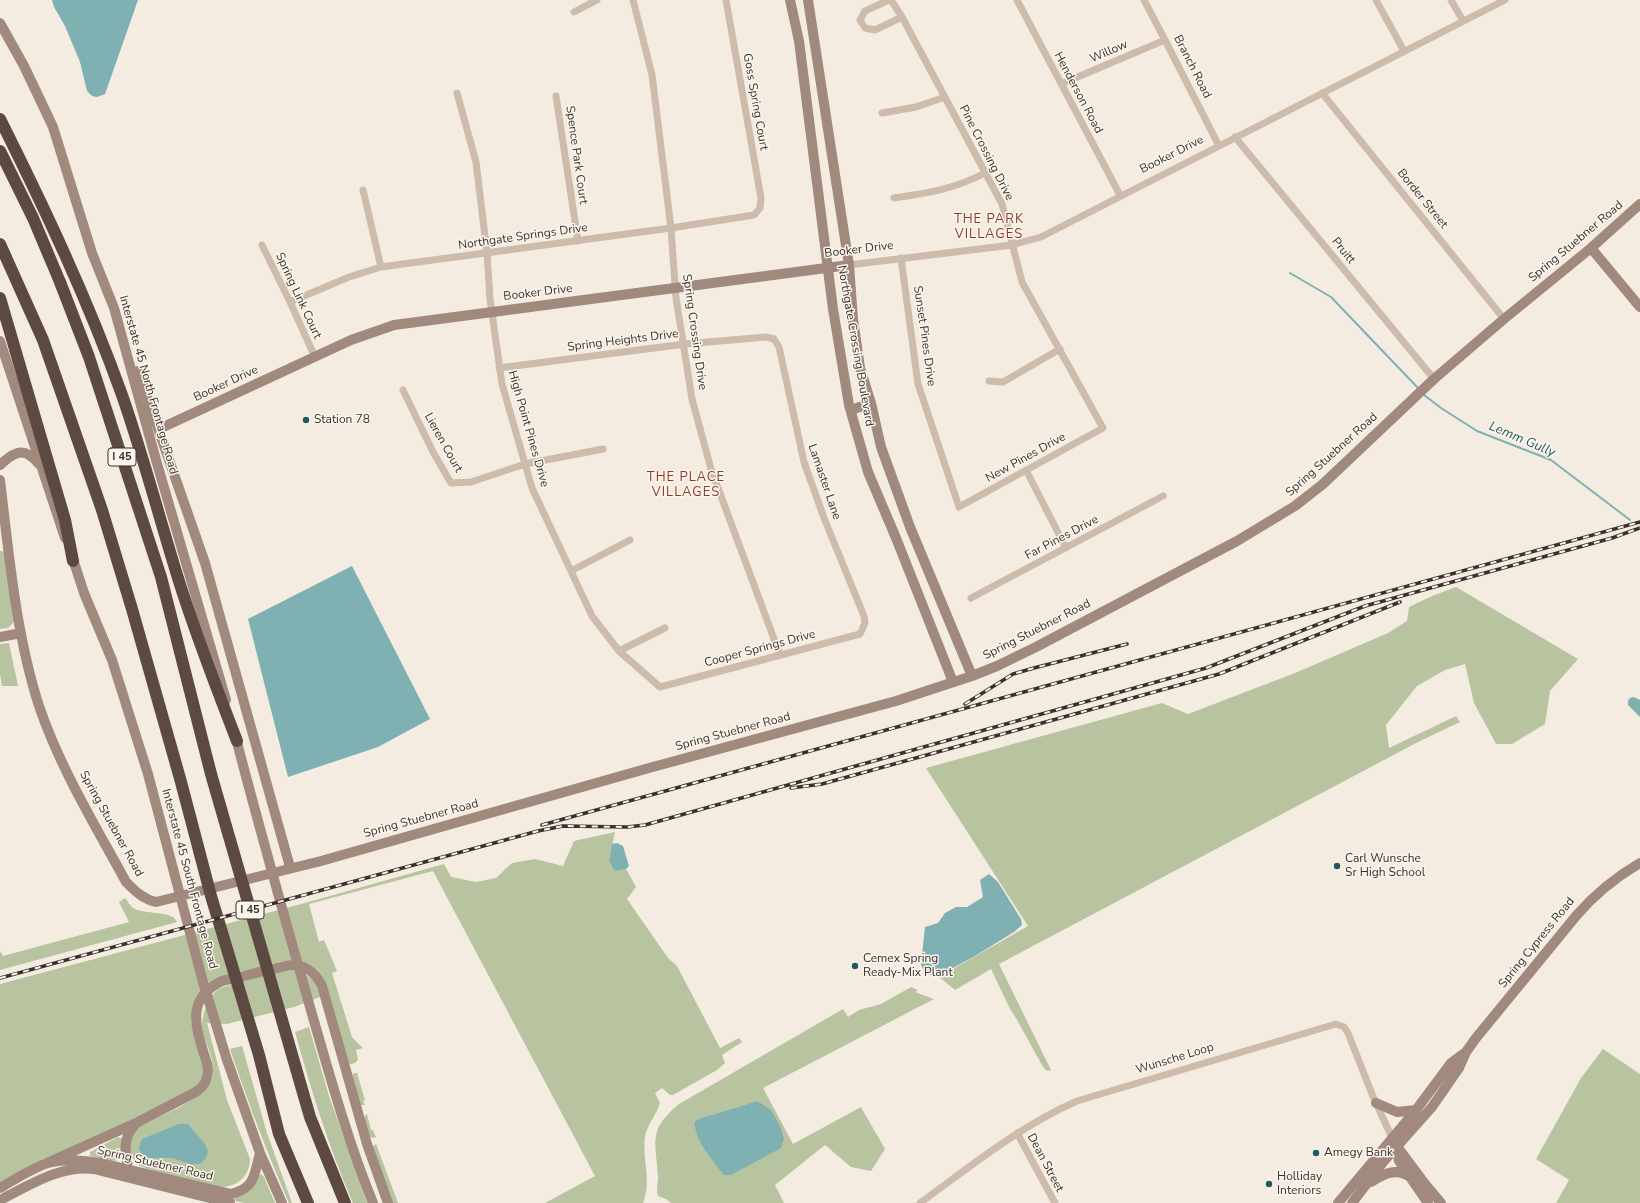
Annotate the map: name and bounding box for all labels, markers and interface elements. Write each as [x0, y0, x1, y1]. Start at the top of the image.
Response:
street label: Branch Road [1170, 33, 1214, 101]
street label: Willow [1088, 38, 1130, 66]
street label: Henderson Road [1050, 50, 1106, 136]
street label: Goss Spring Court [739, 52, 771, 152]
street label: Pine Crossing Drive [956, 103, 1016, 203]
street label: Spence Park Court [562, 105, 590, 205]
street label: Booker Drive [1138, 133, 1206, 177]
street label: Border Street [1394, 166, 1450, 232]
street label: Spring Stuebner Road [1526, 198, 1626, 286]
district label: THE PARK VILLAGES [954, 212, 1024, 243]
street label: Northgate Springs Drive [457, 221, 589, 253]
street label: Pruitt [1328, 235, 1358, 267]
street label: Booker Drive [824, 239, 894, 261]
street label: Spring Link Court [272, 251, 324, 341]
street label: Northgate Crossing Boulevard [834, 264, 876, 428]
street label: Spring Crossing Drive [679, 273, 709, 391]
street label: Booker Drive [503, 282, 573, 304]
street label: Sunset Pines Drive [910, 285, 938, 387]
street label: Interstate 45 North Frontage Road [116, 294, 180, 476]
street label: Spring Heights Drive [567, 327, 679, 355]
street label: Booker Drive [191, 363, 261, 405]
street label: High Point Pines Drive [504, 369, 552, 489]
street label: Spring Stuebner Road [1283, 410, 1381, 500]
street label: Lieren Court [421, 411, 465, 475]
place label: Station 78 [314, 413, 370, 427]
marker: Station 78 [301, 415, 311, 425]
water label: Lemm Gully [1487, 419, 1557, 461]
street label: New Pines Drive [983, 430, 1069, 486]
street label: Lamaster Lane [804, 442, 844, 522]
road number: I 45 [108, 448, 136, 466]
district label: THE PLACE VILLAGES [647, 470, 725, 501]
street label: Far Pines Drive [1023, 513, 1101, 563]
street label: Spring Stuebner Road [981, 597, 1093, 663]
street label: Cooper Springs Drive [703, 627, 817, 671]
street label: Spring Stuebner Road [674, 710, 792, 754]
street label: Spring Stuebner Road [76, 769, 146, 879]
street label: Interstate 45 South Frontage Road [158, 787, 220, 971]
street label: Spring Stuebner Road [362, 797, 480, 841]
place label: Carl Wunsche Sr High School [1345, 852, 1425, 880]
marker: Carl Wunsche Sr High School [1332, 861, 1342, 871]
street label: Spring Cypress Road [1496, 895, 1578, 991]
road number: I 45 [236, 901, 264, 919]
place label: Cemex Spring Ready-Mix Plant [863, 952, 953, 980]
marker: Cemex Spring Ready-Mix Plant [850, 961, 860, 971]
street label: Wunsche Loop [1134, 1040, 1216, 1078]
street label: Dean Street [1024, 1131, 1066, 1195]
street label: Spring Stuebner Road [96, 1144, 214, 1184]
place label: Amegy Bank [1324, 1146, 1393, 1160]
marker: Amegy Bank [1311, 1148, 1321, 1158]
place label: Holliday Interiors [1277, 1170, 1322, 1198]
marker: Holliday Interiors [1264, 1179, 1274, 1189]

